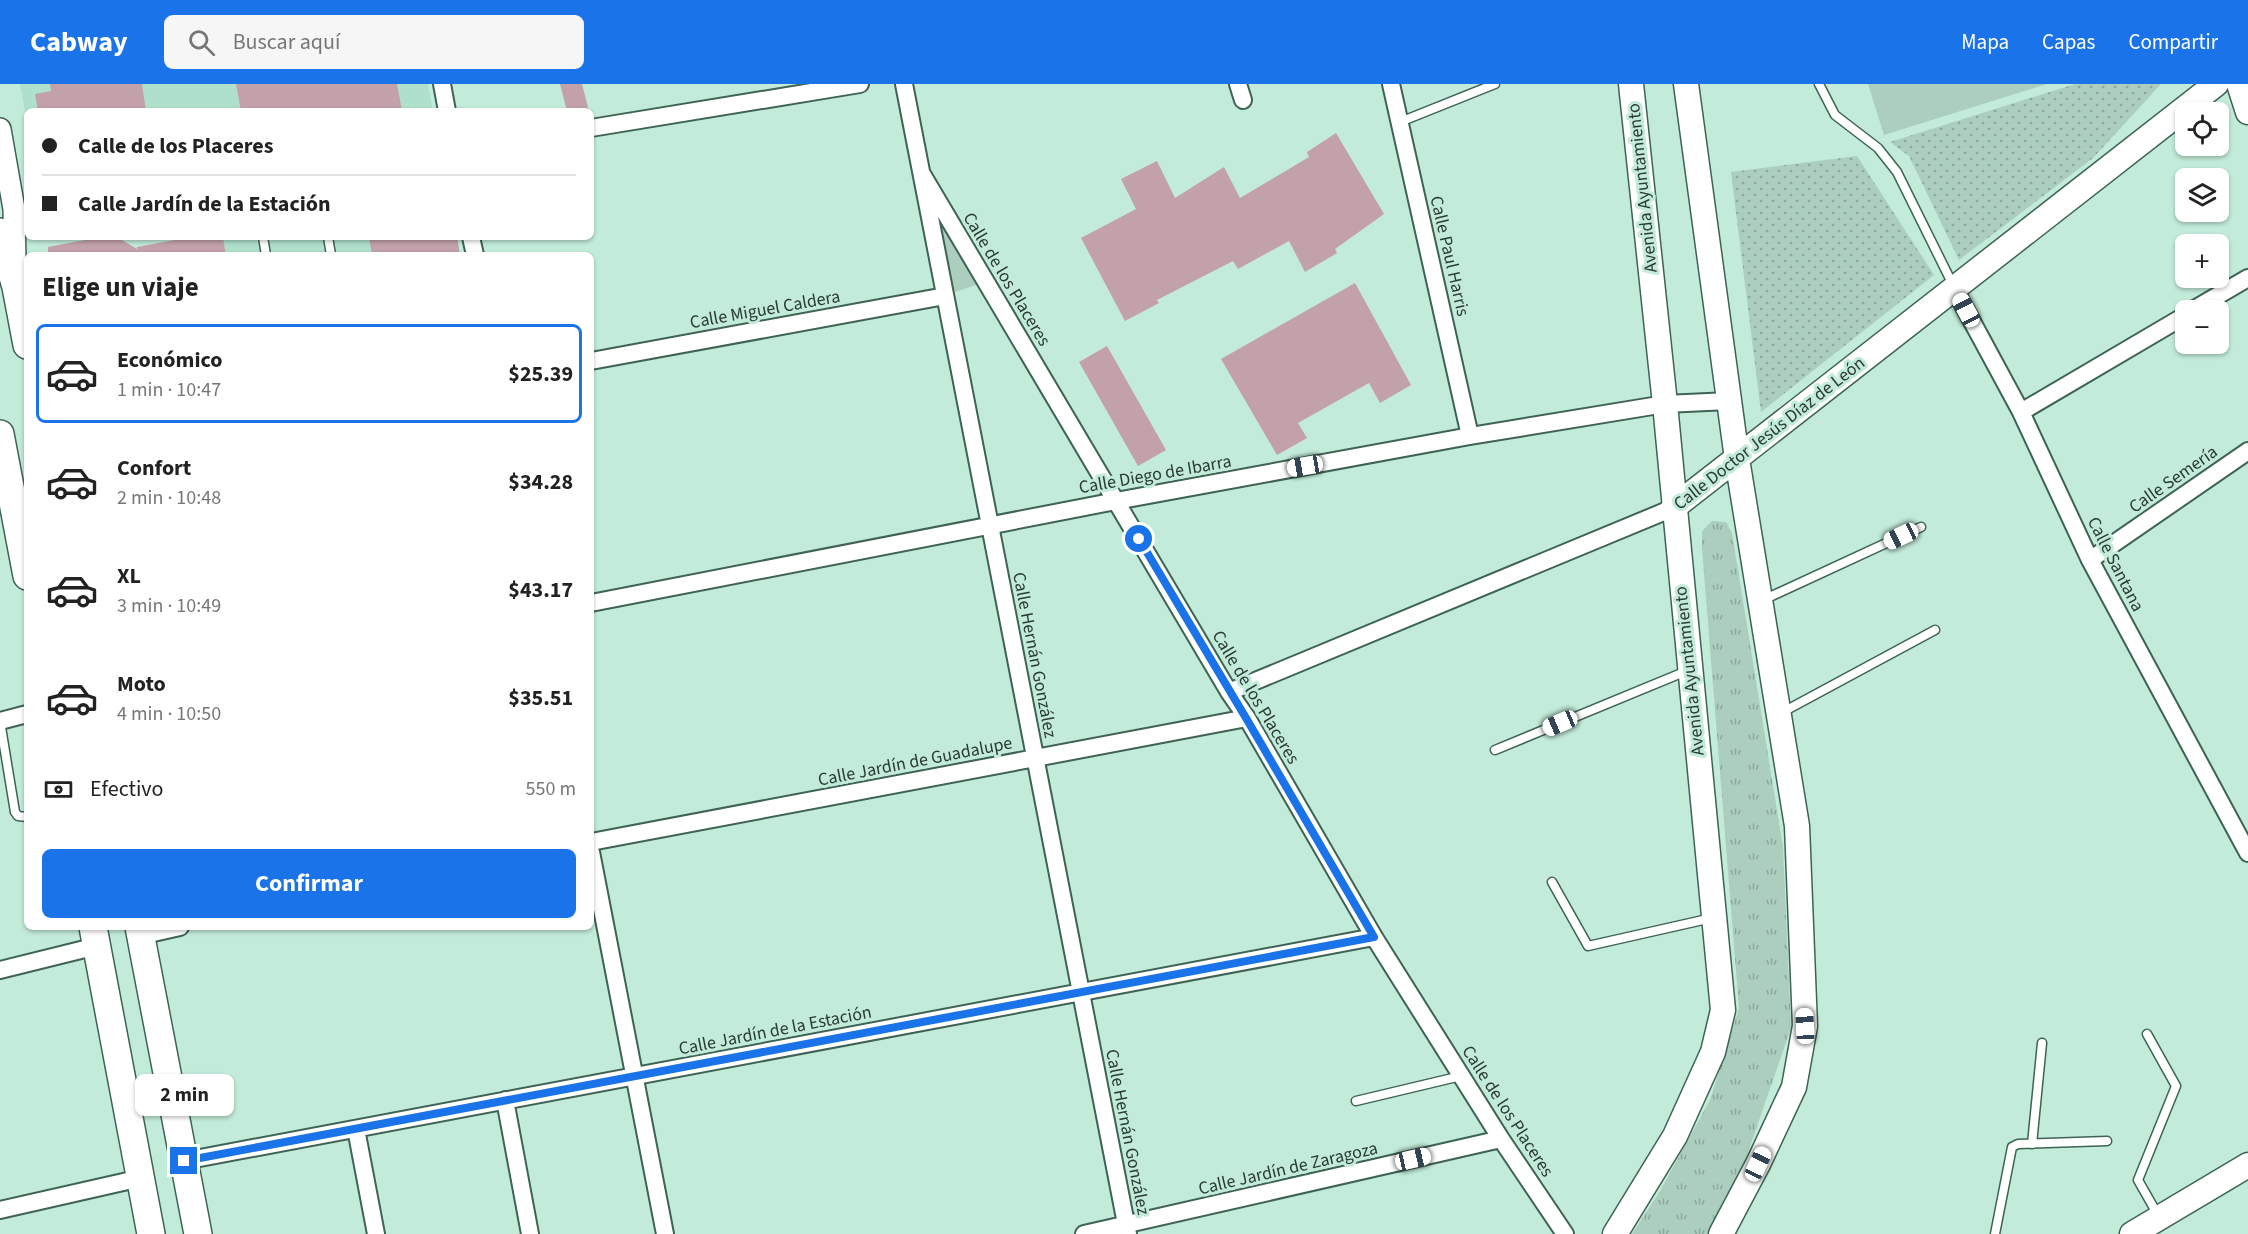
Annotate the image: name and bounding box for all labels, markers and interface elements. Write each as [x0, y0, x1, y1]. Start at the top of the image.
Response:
search box [164, 15, 584, 69]
text: Cabway [30, 22, 128, 62]
icon: search [185, 26, 218, 59]
text: Buscar aquí [233, 26, 340, 58]
text: Mapa [1961, 27, 2009, 57]
text: Capas [2042, 27, 2095, 57]
text: Compartir [2128, 27, 2218, 57]
street label: Avenida Ayuntamiento [1621, 102, 1664, 274]
map controls [2175, 102, 2229, 354]
button: locate [2175, 102, 2229, 156]
text: Calle de los Placeres [78, 130, 273, 162]
button: layers [2175, 168, 2229, 222]
text: Calle Jardín de la Estación [78, 188, 331, 220]
street label: Calle Paul Harris [1424, 193, 1476, 319]
street label: Calle de los Placeres [957, 208, 1056, 351]
button: + [2175, 234, 2229, 288]
text: Elige un viaje [42, 268, 199, 307]
street label: Calle Miguel Caldera [688, 284, 842, 335]
car [1950, 290, 1982, 330]
button: − [2175, 300, 2229, 354]
text: Económico [117, 344, 222, 376]
icon: car [45, 347, 99, 401]
street label: Calle Doctor Jesús Díaz de León [1668, 351, 1870, 516]
text: $25.39 [508, 358, 573, 390]
text: 1 min · 10:47 [117, 376, 221, 404]
street label: Calle Semería [2124, 440, 2223, 519]
street label: Calle Diego de Ibarra [1077, 449, 1233, 500]
text: Confort [117, 452, 191, 484]
car [1286, 454, 1324, 478]
icon: car [45, 455, 99, 509]
text: $34.28 [508, 466, 573, 498]
text: 2 min · 10:48 [117, 484, 221, 512]
street label: Calle Santana [2081, 513, 2150, 616]
car [1881, 520, 1921, 552]
route start [1125, 525, 1152, 552]
text: XL [117, 560, 141, 592]
icon: car [45, 563, 99, 617]
street label: Calle Hernán González [1006, 570, 1063, 741]
text: $43.17 [508, 574, 573, 606]
street label: Avenida Ayuntamiento [1668, 585, 1711, 757]
text: 3 min · 10:49 [117, 592, 221, 620]
street label: Calle de los Placeres [1206, 626, 1305, 769]
text: Moto [117, 668, 166, 700]
icon: car [45, 671, 99, 725]
text: $35.51 [508, 682, 573, 714]
text: 4 min · 10:50 [117, 700, 221, 728]
car [1540, 708, 1580, 738]
street label: Calle Jardín de Guadalupe [816, 730, 1015, 793]
icon: cash [42, 773, 75, 806]
text: Efectivo [90, 773, 164, 805]
text: 550 m [526, 775, 576, 803]
button: Confirmar [42, 849, 576, 918]
street label: Calle Jardín de la Estación [676, 1000, 874, 1061]
car [1795, 1008, 1815, 1044]
street label: Calle de los Placeres [1456, 1041, 1560, 1182]
street label: Calle Hernán González [1099, 1047, 1156, 1218]
callout: 2 min [134, 1074, 234, 1116]
text: 2 min [160, 1081, 209, 1109]
street label: Calle Jardín de Zaragoza [1196, 1136, 1380, 1201]
car [1742, 1144, 1774, 1184]
car [1393, 1146, 1433, 1172]
route end [170, 1147, 197, 1174]

